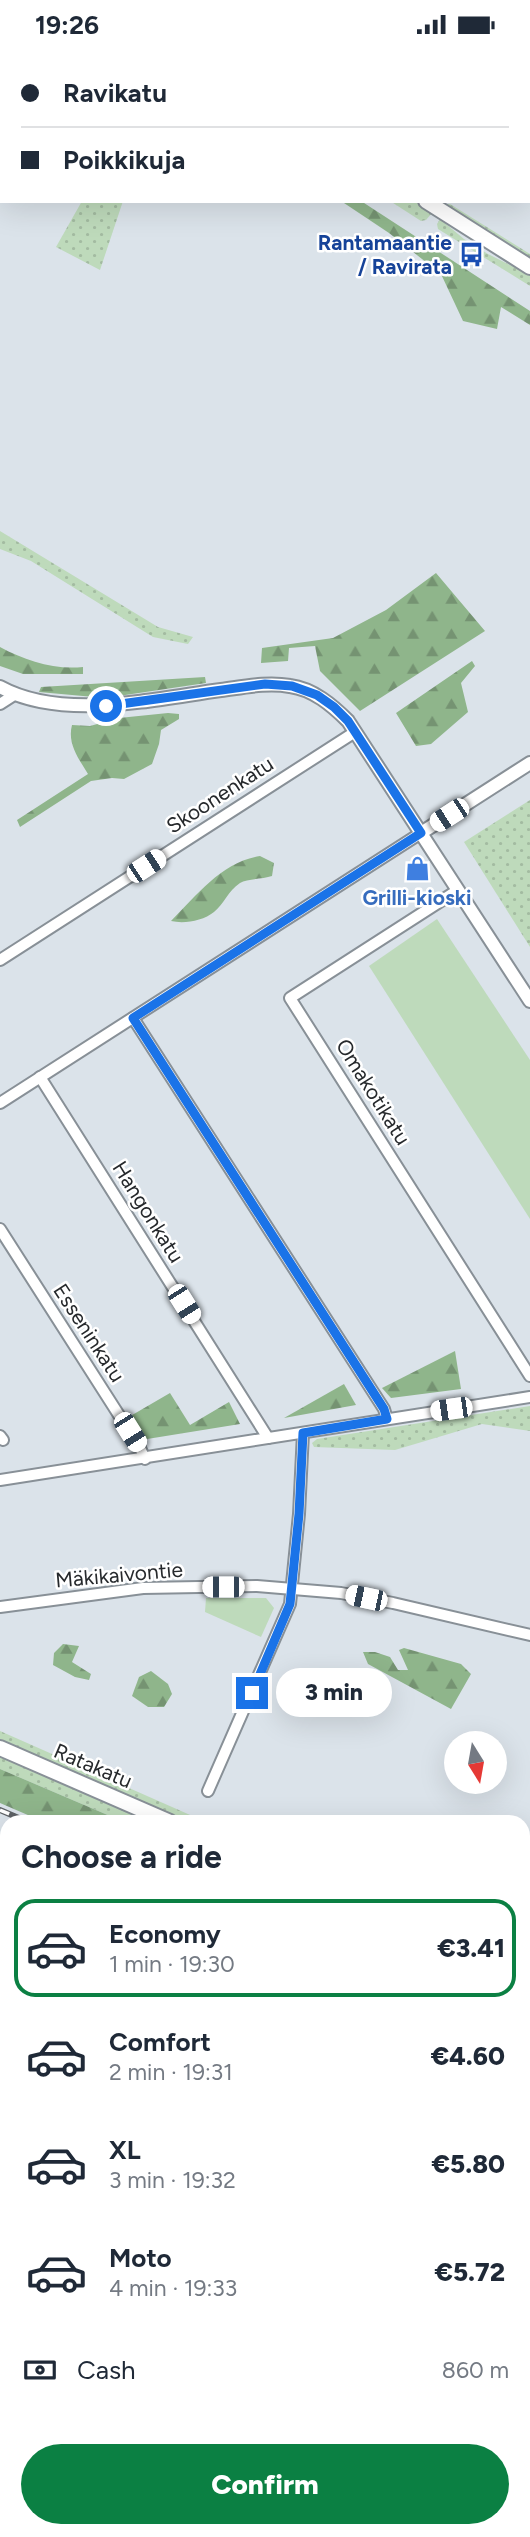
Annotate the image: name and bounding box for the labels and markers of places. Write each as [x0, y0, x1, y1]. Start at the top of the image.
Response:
place label: Rantamaantie / Ravirata [318, 230, 452, 279]
bus stop icon: Rantamaantie / Ravirata [458, 241, 486, 269]
shop icon: Grilli-kioski [403, 855, 431, 883]
place label: Grilli-kioski [362, 885, 472, 910]

